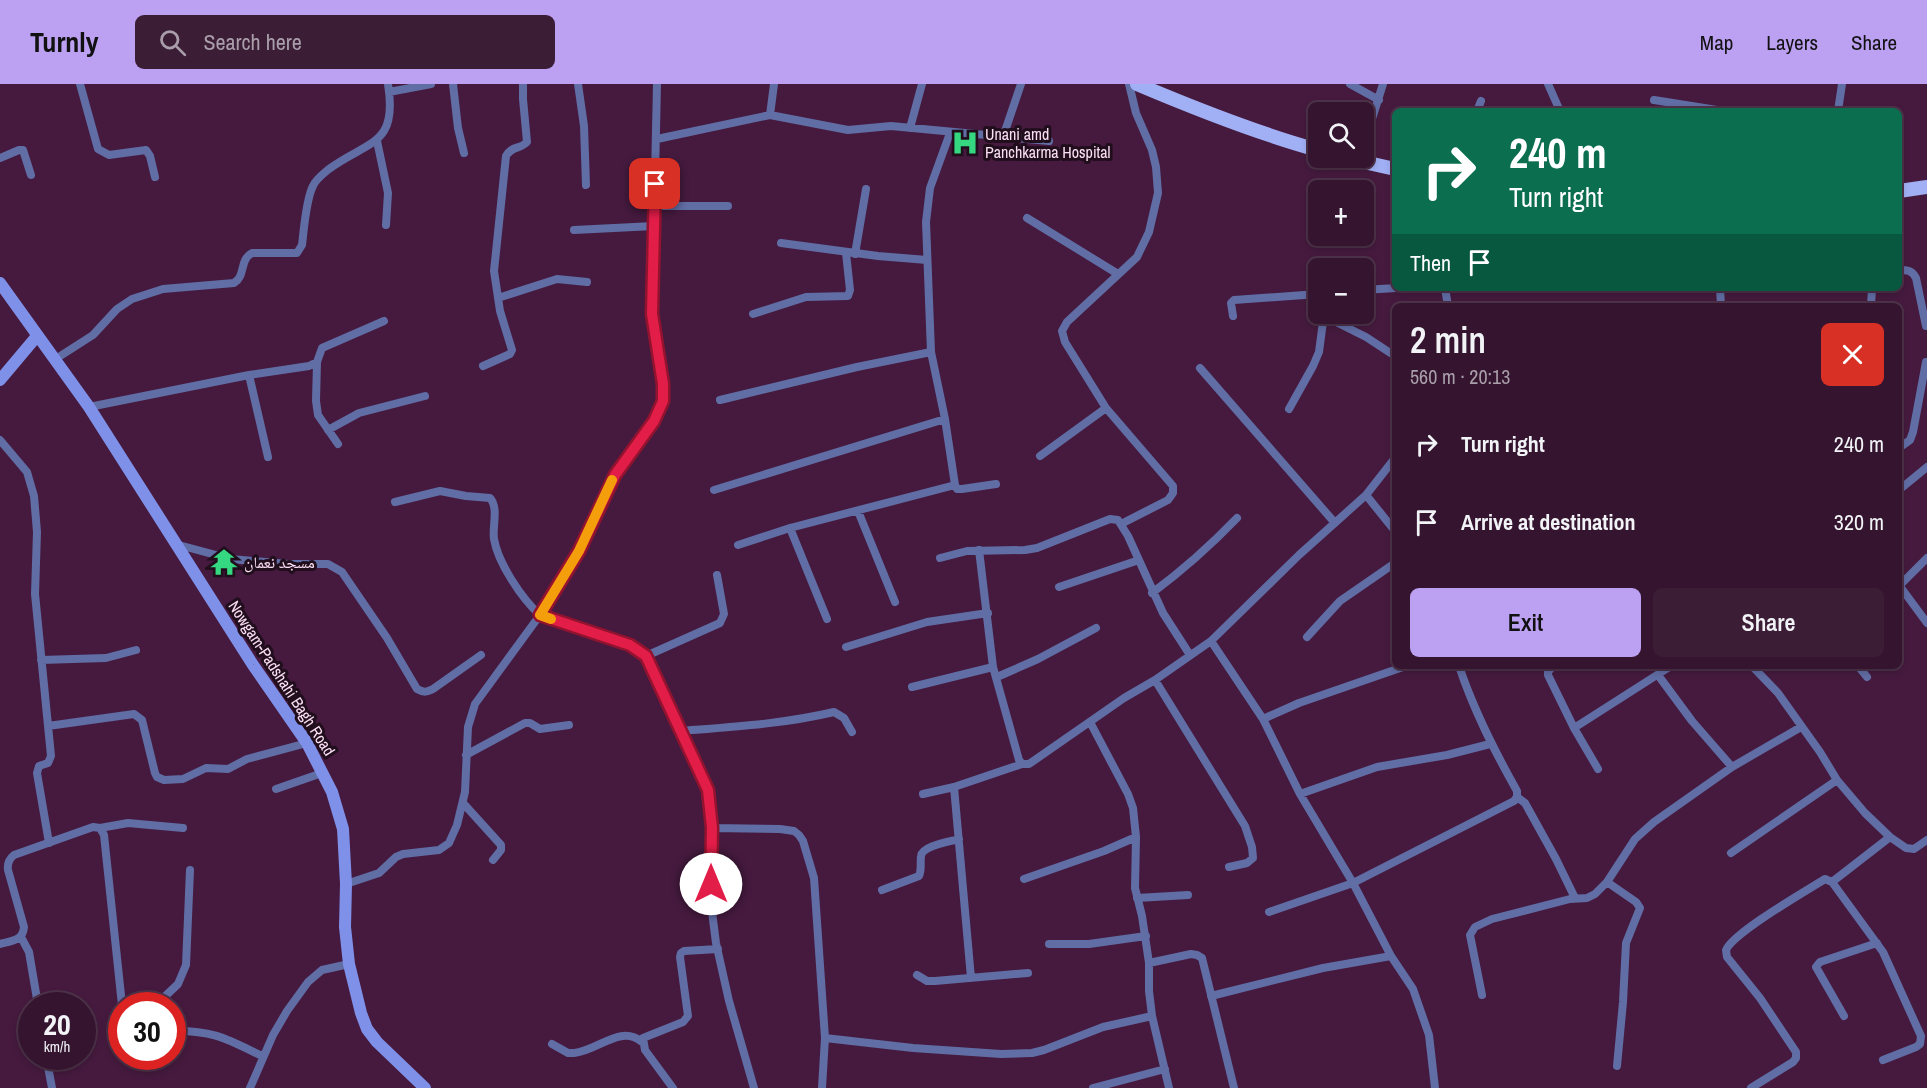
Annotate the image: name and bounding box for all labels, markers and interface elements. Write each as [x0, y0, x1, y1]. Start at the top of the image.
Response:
search box [135, 15, 555, 69]
text: Turnly [30, 23, 99, 61]
icon: search [156, 26, 189, 59]
text: Search here [204, 27, 302, 57]
text: Map [1700, 28, 1733, 57]
text: Layers [1766, 28, 1818, 57]
text: Share [1851, 28, 1897, 57]
map controls [1308, 102, 1374, 324]
button: search [1308, 102, 1374, 168]
place label: Unani amd Panchkarma Hospital [985, 123, 1111, 163]
text: 240 m [1509, 125, 1607, 181]
hospital icon: Unani amd Panchkarma Hospital [950, 128, 980, 158]
icon: right [1410, 132, 1488, 210]
pin [629, 158, 680, 209]
icon: arrive [638, 167, 671, 200]
text: Turn right [1509, 179, 1603, 215]
button: + [1308, 180, 1374, 246]
icon: arrive [1463, 246, 1496, 279]
text: Then [1410, 248, 1451, 278]
button: − [1308, 258, 1374, 324]
text: 2 min [1410, 316, 1486, 364]
button: close [1821, 323, 1884, 386]
text: 560 m · 20:13 [1410, 363, 1510, 390]
icon: right [1410, 428, 1443, 461]
text: Turn right [1461, 429, 1545, 459]
text: 240 m [1834, 429, 1884, 459]
icon: arrive [1410, 506, 1443, 539]
text: Arrive at destination [1461, 507, 1635, 537]
text: 320 m [1834, 507, 1884, 537]
temple icon: مسجد نعمان [209, 547, 239, 577]
place label: مسجد نعمان [244, 551, 315, 573]
button: Exit [1410, 588, 1641, 657]
button: Share [1653, 588, 1884, 657]
street label: Nowgam-Padshahi Bagh Road [224, 596, 340, 760]
position arrow [679, 852, 743, 916]
speed limit sign: 30 [108, 992, 186, 1070]
text: 20 [43, 1004, 71, 1044]
text: km/h [44, 1036, 70, 1057]

